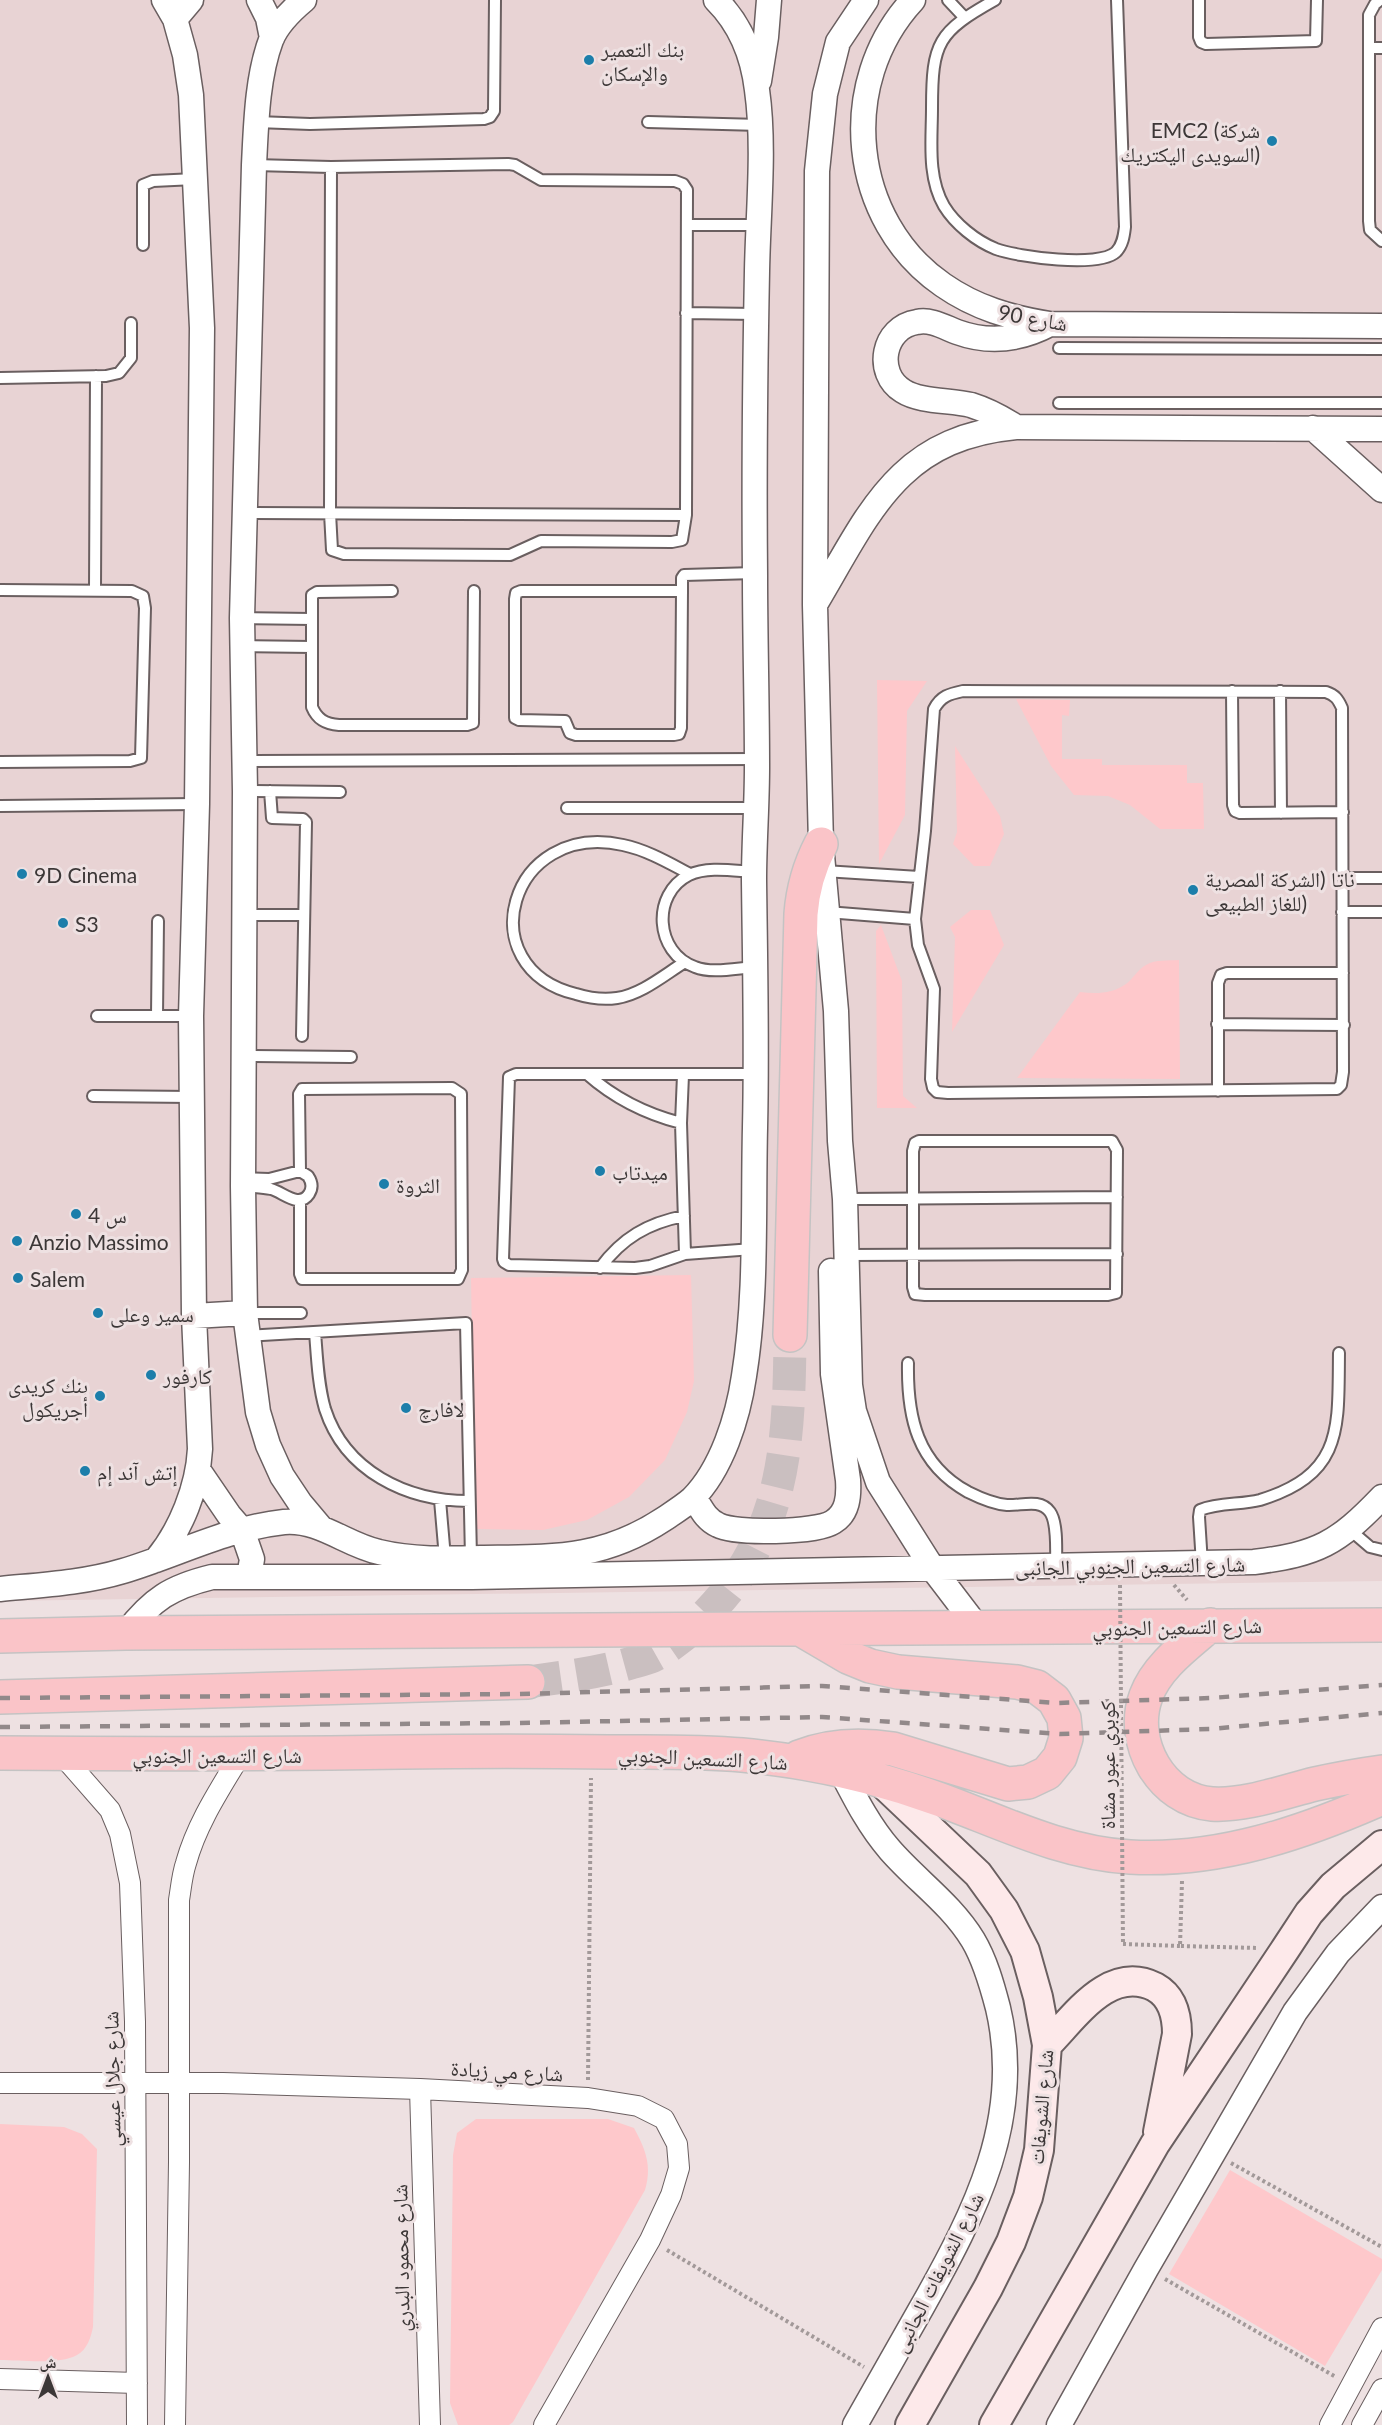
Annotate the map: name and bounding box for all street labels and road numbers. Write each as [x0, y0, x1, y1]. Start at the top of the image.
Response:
street label: شارع 90 [996, 299, 1069, 337]
street label: شارع التسعين الجنوبي الجانبى [1015, 1550, 1245, 1585]
street label: شارع التسعين الجنوبي [1092, 1612, 1262, 1645]
street label: كوبري عبور مشاة [1094, 1700, 1124, 1829]
street label: شارع التسعين الجنوبي [617, 1740, 788, 1779]
street label: شارع التسعين الجنوبي [132, 1742, 302, 1772]
street label: شارع جلال عيسي [97, 2011, 130, 2147]
street label: شارع الشويفات [1023, 2048, 1059, 2166]
street label: شارع مي زيادة [450, 2055, 564, 2091]
street label: شارع محمود البدري [386, 2184, 419, 2332]
street label: شارع الشويفات الجانبى [886, 2188, 990, 2357]

